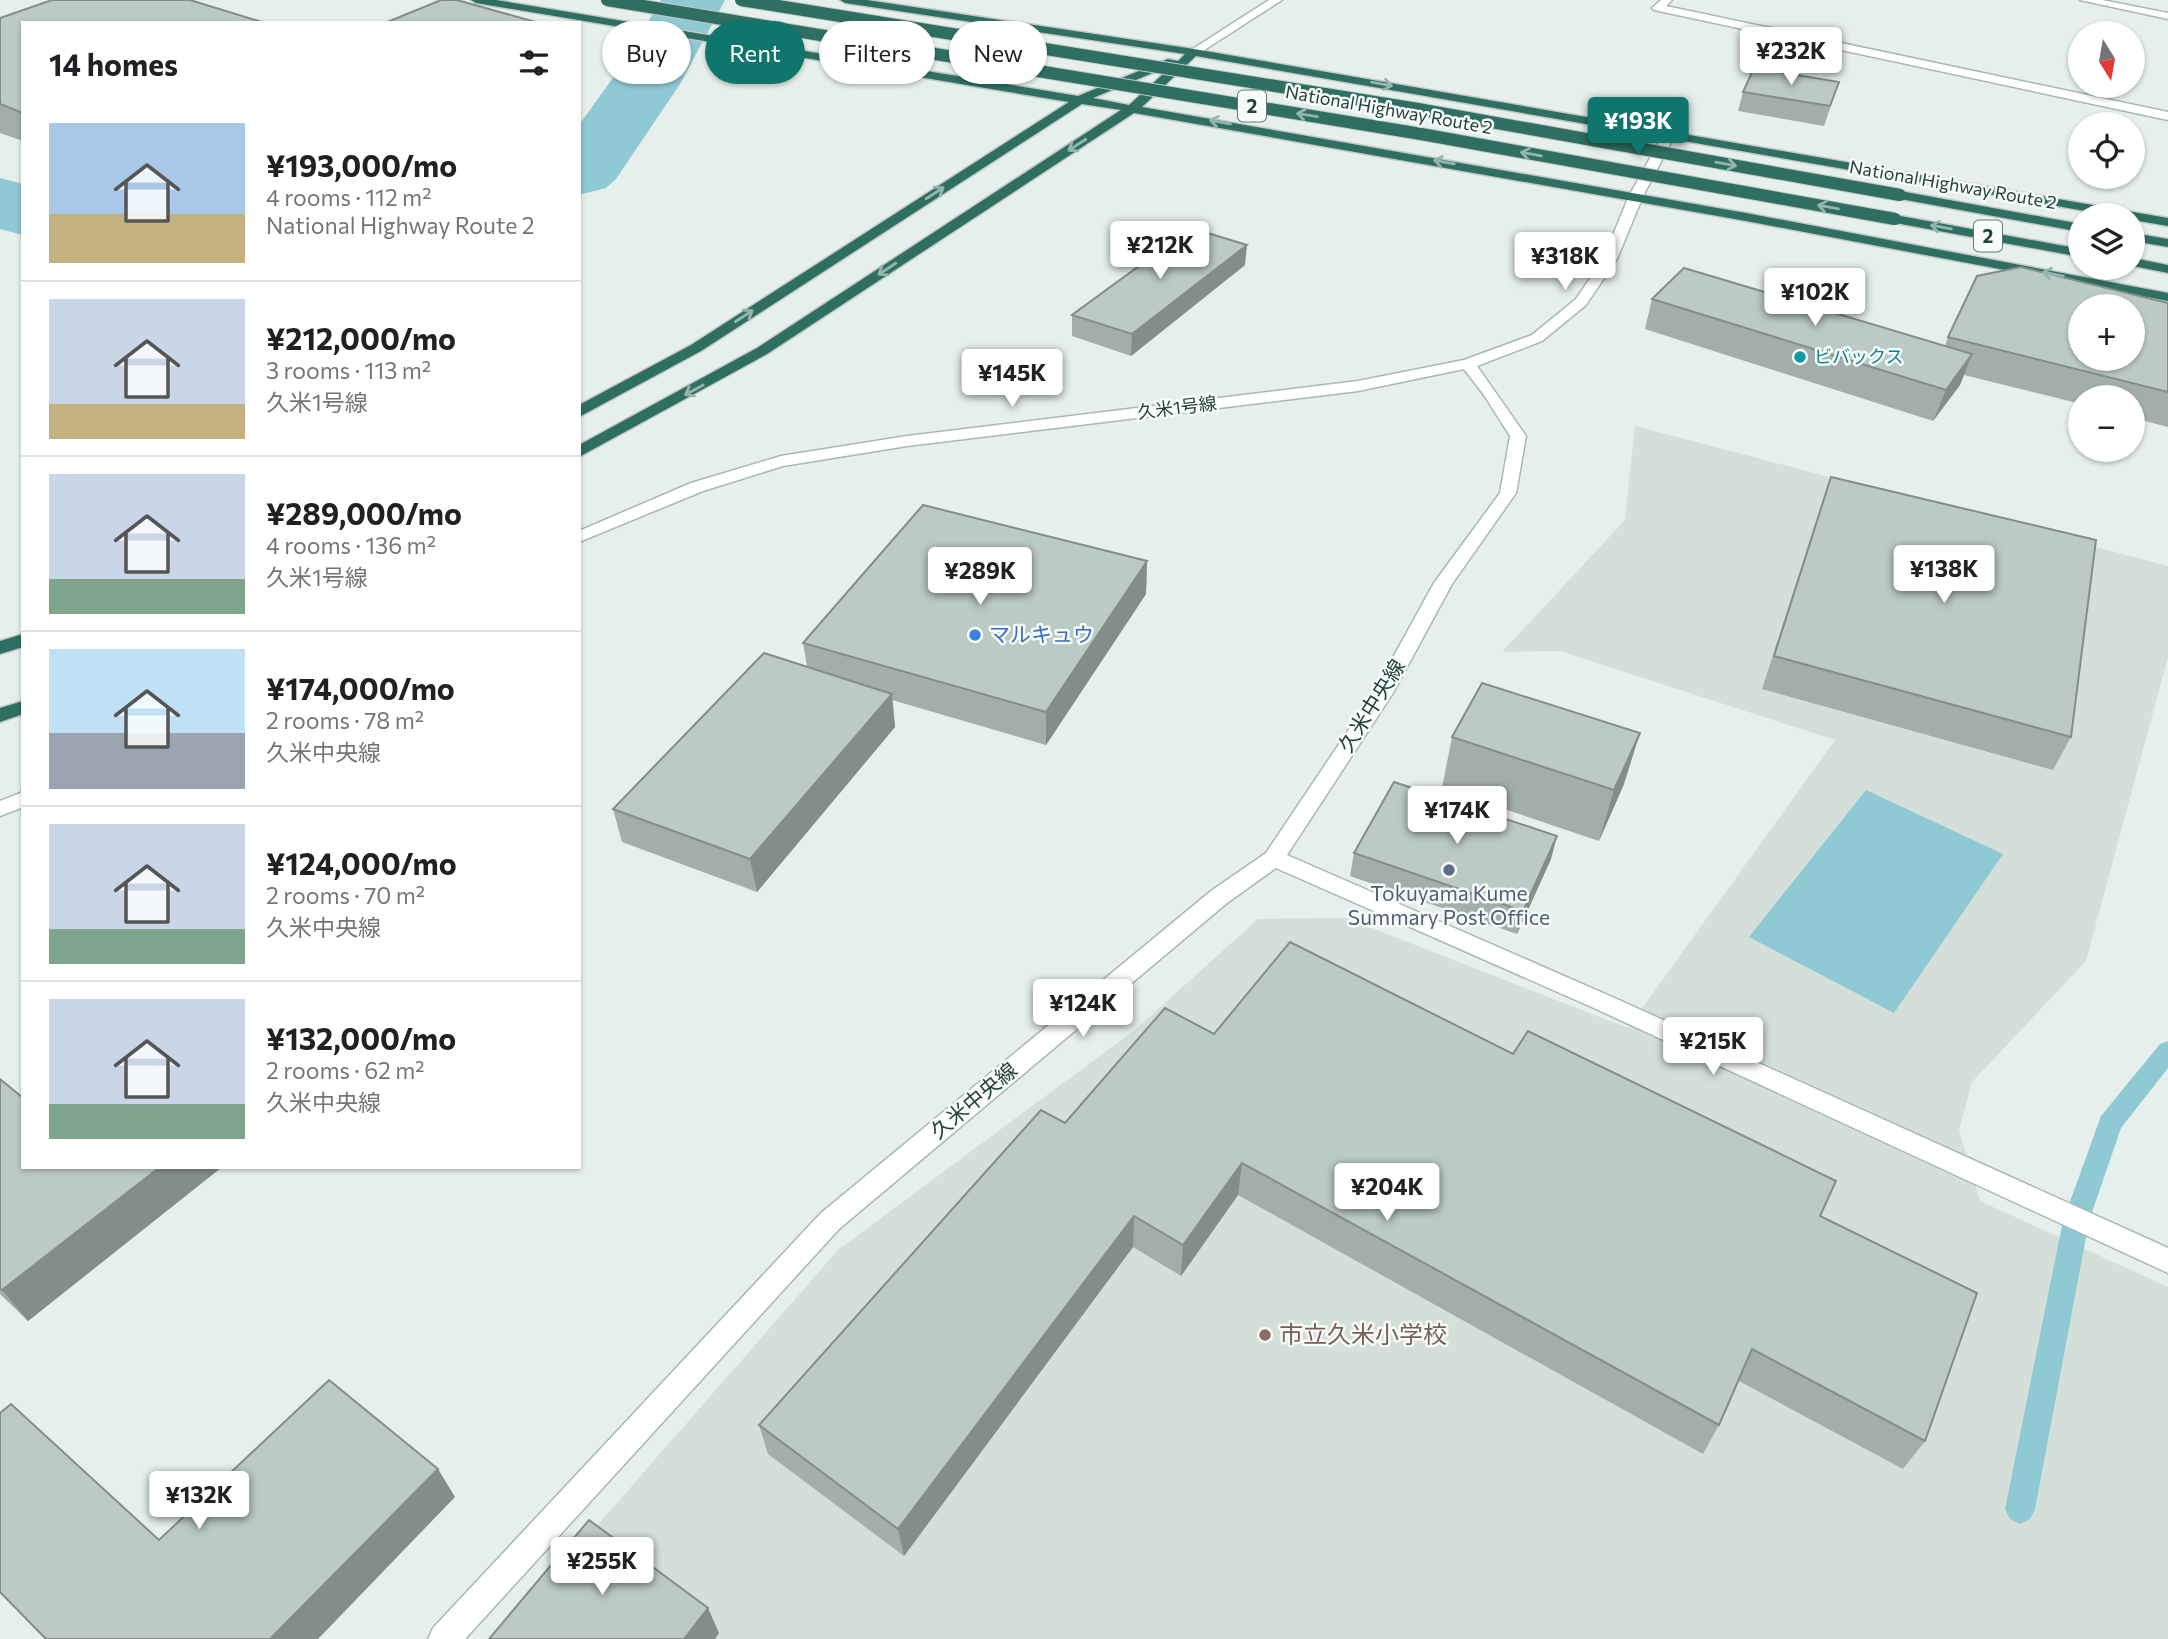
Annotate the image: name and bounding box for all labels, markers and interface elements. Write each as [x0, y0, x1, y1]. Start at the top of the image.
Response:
chip: Buy [602, 21, 691, 84]
chip: Rent [705, 21, 805, 84]
chip: Filters [819, 21, 935, 84]
chip: New [949, 21, 1047, 84]
north arrow [2068, 21, 2146, 98]
map controls [2068, 21, 2145, 462]
pin: ¥232K [1742, 28, 1840, 87]
text: ¥232K [1756, 36, 1826, 64]
icon: filters [515, 44, 553, 82]
text: 14 homes [49, 45, 178, 82]
one-way arrow [1370, 78, 1393, 91]
street label: National Highway Route 2 [1284, 80, 1495, 138]
road number: 2 [1238, 90, 1266, 122]
pin: ¥193K [1589, 97, 1687, 157]
text: ¥193K [1604, 106, 1672, 134]
one-way arrow [1296, 108, 1319, 121]
button: locate [2068, 112, 2145, 189]
one-way arrow [1209, 115, 1232, 128]
one-way arrow [1068, 138, 1088, 152]
text: ¥193,000/mo [266, 146, 457, 183]
one-way arrow [1521, 147, 1543, 160]
icon: home [105, 151, 189, 235]
one-way arrow [1433, 155, 1456, 168]
street label: National Highway Route 2 [1848, 155, 2059, 213]
one-way arrow [1714, 158, 1737, 171]
text: 4 rooms · 112 m² [266, 183, 431, 211]
one-way arrow [925, 185, 945, 199]
one-way arrow [1817, 199, 1840, 213]
button: layers [2068, 203, 2145, 280]
text: National Highway Route 2 [266, 211, 535, 239]
one-way arrow [1930, 220, 1953, 233]
road number: 2 [1974, 220, 2002, 252]
pin: ¥212K [1111, 222, 1209, 281]
text: ¥212K [1126, 230, 1194, 258]
pin: ¥318K [1516, 232, 1614, 292]
text: ¥318K [1531, 241, 1599, 269]
one-way arrow [878, 262, 897, 277]
one-way arrow [2042, 267, 2065, 281]
pin: ¥102K [1766, 268, 1864, 328]
text: ¥102K [1780, 277, 1850, 305]
button: + [2068, 294, 2145, 371]
one-way arrow [734, 309, 754, 323]
text: ¥212,000/mo [266, 319, 456, 356]
icon: home [105, 327, 189, 411]
place label: ビバックス [1814, 345, 1903, 367]
marker: ビバックス [1792, 349, 1808, 365]
pin: ¥145K [963, 350, 1061, 409]
text: 3 rooms · 113 m² [266, 356, 431, 384]
text: ¥145K [978, 358, 1046, 386]
one-way arrow [684, 384, 705, 397]
button: − [2068, 385, 2145, 462]
text: 久米1号線 [266, 388, 368, 416]
street label: 久米1号線 [1136, 391, 1218, 423]
text: ¥289,000/mo [266, 494, 462, 531]
icon: home [105, 502, 189, 586]
text: 4 rooms · 136 m² [266, 531, 436, 559]
pin: ¥138K [1895, 546, 1993, 605]
pin: ¥289K [931, 548, 1029, 607]
text: ¥138K [1910, 554, 1978, 582]
text: ¥289K [944, 556, 1016, 584]
text: 久米1号線 [266, 563, 368, 591]
place label: マルキュウ [989, 621, 1094, 646]
marker: マルキュウ [967, 627, 983, 643]
street label: 久米中央線 [1332, 654, 1409, 756]
text: ¥174,000/mo [266, 669, 455, 706]
icon: home [105, 677, 189, 761]
text: 2 rooms · 78 m² [266, 706, 424, 734]
text: 久米中央線 [266, 738, 381, 766]
pin: ¥174K [1408, 786, 1506, 846]
text: ¥174K [1424, 795, 1490, 823]
text: ¥124,000/mo [266, 844, 457, 881]
icon: home [105, 852, 189, 936]
marker: Tokuyama Kume Summary Post Office [1441, 862, 1457, 878]
place label: Tokuyama Kume Summary Post Office [1348, 880, 1550, 929]
text: 2 rooms · 70 m² [266, 881, 425, 909]
text: 久米中央線 [266, 913, 381, 941]
pin: ¥124K [1034, 979, 1132, 1039]
text: ¥124K [1049, 988, 1117, 1016]
pin: ¥215K [1664, 1018, 1762, 1077]
text: ¥132,000/mo [266, 1019, 456, 1056]
text: ¥215K [1679, 1026, 1747, 1054]
icon: home [105, 1027, 189, 1111]
text: 2 rooms · 62 m² [266, 1056, 425, 1084]
street label: 久米中央線 [925, 1057, 1021, 1143]
text: 久米中央線 [266, 1088, 381, 1116]
pin: ¥204K [1338, 1164, 1436, 1223]
text: ¥204K [1350, 1172, 1424, 1200]
place label: 市立久米小学校 [1279, 1319, 1447, 1348]
marker: 市立久米小学校 [1257, 1327, 1273, 1343]
pin: ¥132K [150, 1472, 248, 1531]
text: ¥132K [165, 1480, 233, 1508]
pin: ¥255K [553, 1538, 651, 1597]
text: ¥255K [567, 1546, 637, 1574]

